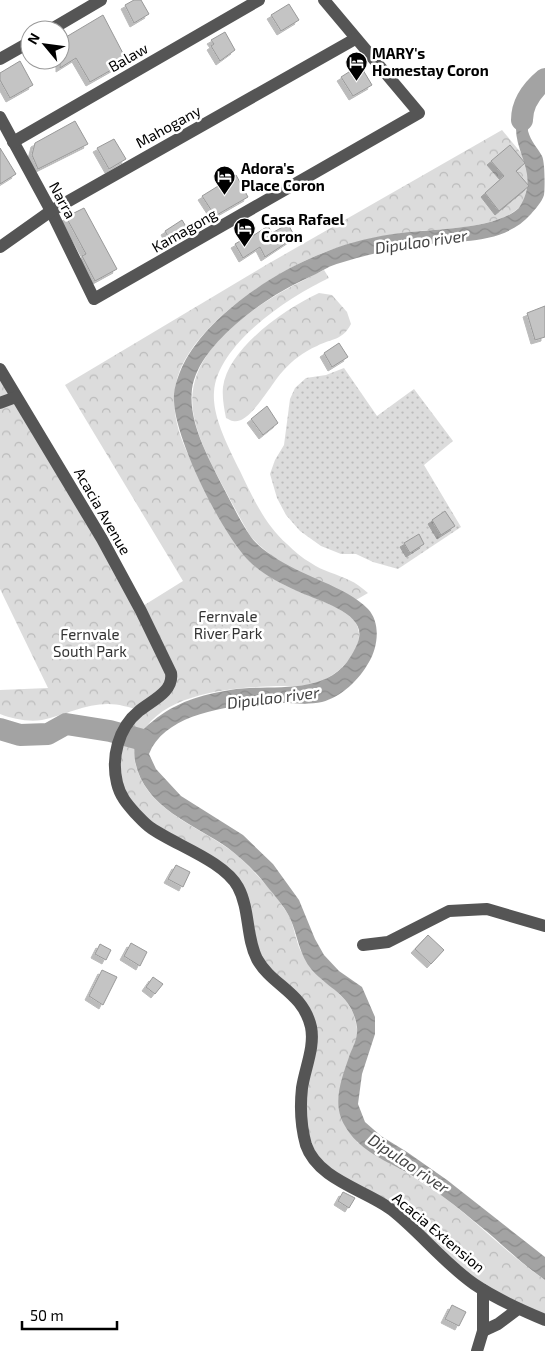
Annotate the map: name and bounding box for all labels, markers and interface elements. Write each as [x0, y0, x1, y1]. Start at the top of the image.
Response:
north arrow [20, 20, 70, 70]
text: N [23, 30, 43, 47]
street label: Balaw [105, 39, 151, 75]
place label: MARY's Homestay Coron [372, 44, 489, 80]
hotel icon: MARY's Homestay Coron [344, 50, 368, 81]
street label: Mahogany [132, 101, 204, 151]
place label: Adora's Place Coron [241, 159, 325, 194]
hotel icon: Adora's Place Coron [213, 165, 237, 196]
street label: Narra [46, 179, 80, 221]
street label: Kamagong [148, 204, 220, 256]
place label: Casa Rafael Coron [261, 210, 344, 245]
hotel icon: Casa Rafael Coron [233, 216, 257, 247]
water label: Dipulao river [374, 225, 469, 257]
street label: Acacia Avenue [71, 464, 135, 558]
park label: Fernvale River Park [194, 607, 263, 642]
park label: Fernvale South Park [53, 625, 127, 660]
water label: Dipulao river [226, 682, 321, 712]
water label: Dipulao river [365, 1129, 453, 1197]
street label: Acacia Extension [389, 1188, 489, 1276]
scale bar [22, 1298, 118, 1330]
text: 50 m [30, 1306, 64, 1324]

